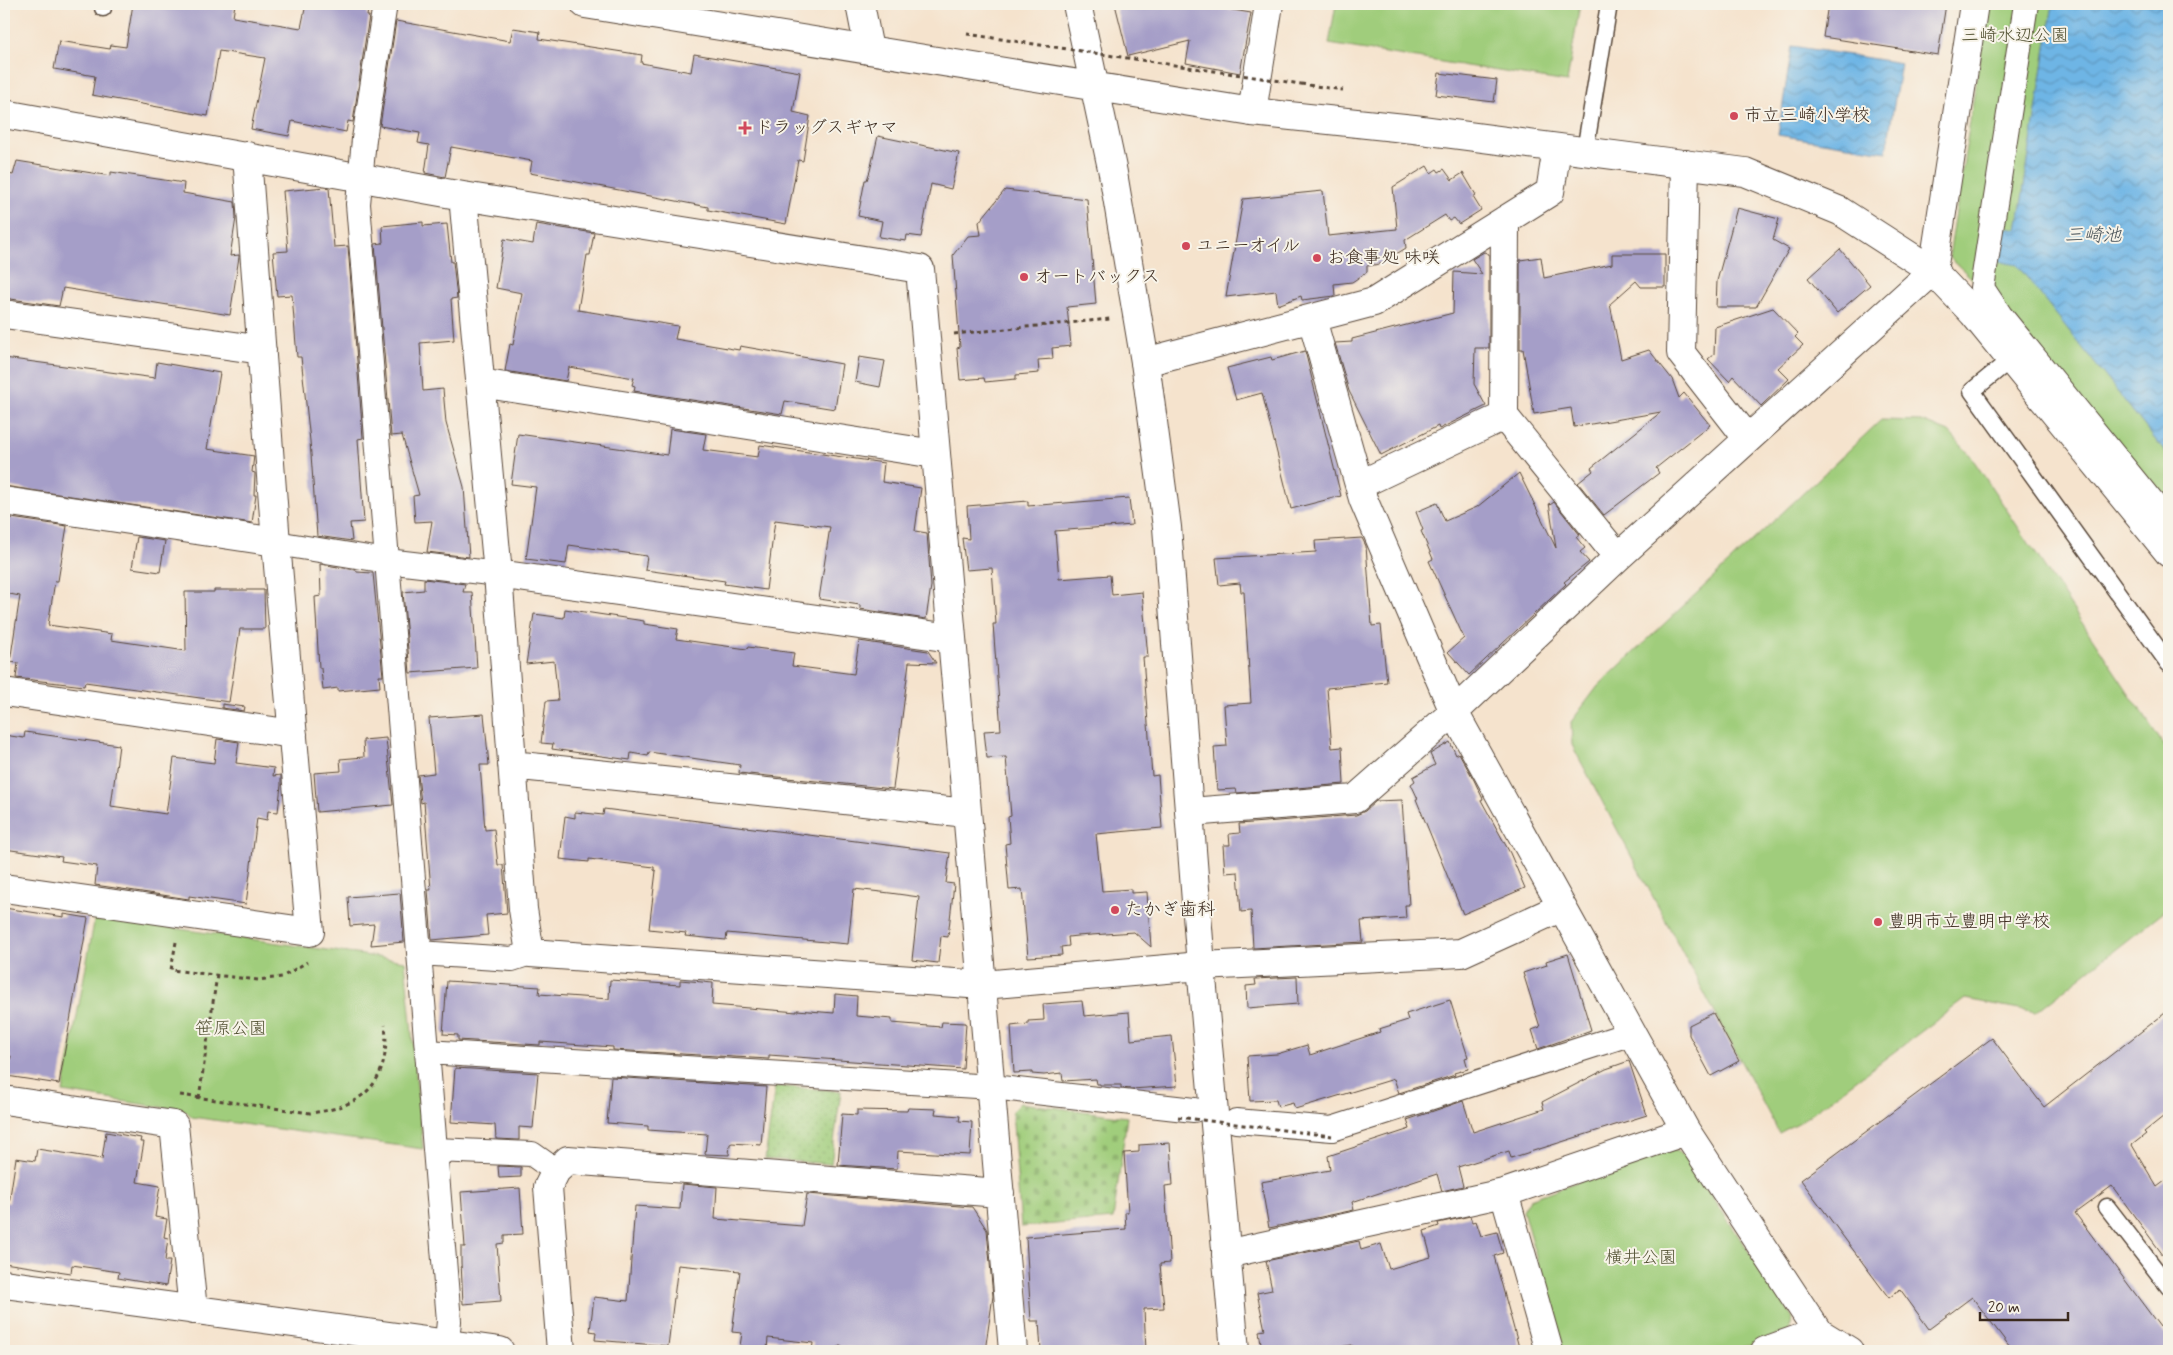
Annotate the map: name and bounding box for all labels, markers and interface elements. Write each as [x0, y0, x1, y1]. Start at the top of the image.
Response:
park label: 三崎水辺公園 [1961, 24, 2069, 48]
place label: 市立三崎小学校 [1744, 104, 1870, 128]
marker: 市立三崎小学校 [1728, 110, 1740, 122]
place label: ドラッグスギヤマ [755, 116, 898, 140]
marker: ドラッグスギヤマ [739, 122, 751, 134]
water label: 三崎池 [2064, 223, 2122, 248]
place label: ユニーオイル [1196, 234, 1300, 258]
marker: ユニーオイル [1180, 240, 1192, 252]
place label: お食事処 味咲 [1327, 246, 1440, 270]
marker: お食事処 味咲 [1311, 252, 1323, 264]
place label: オートバックス [1034, 265, 1160, 289]
marker: オートバックス [1018, 271, 1030, 283]
place label: たかぎ歯科 [1125, 898, 1215, 922]
marker: たかぎ歯科 [1109, 904, 1121, 916]
place label: 豊明市立豊明中学校 [1888, 910, 2050, 934]
marker: 豊明市立豊明中学校 [1872, 916, 1884, 928]
park label: 笹原公園 [195, 1017, 267, 1041]
park label: 横井公園 [1605, 1246, 1677, 1270]
scale bar [1980, 1290, 2068, 1322]
text: 20 m [1988, 1298, 2020, 1318]

